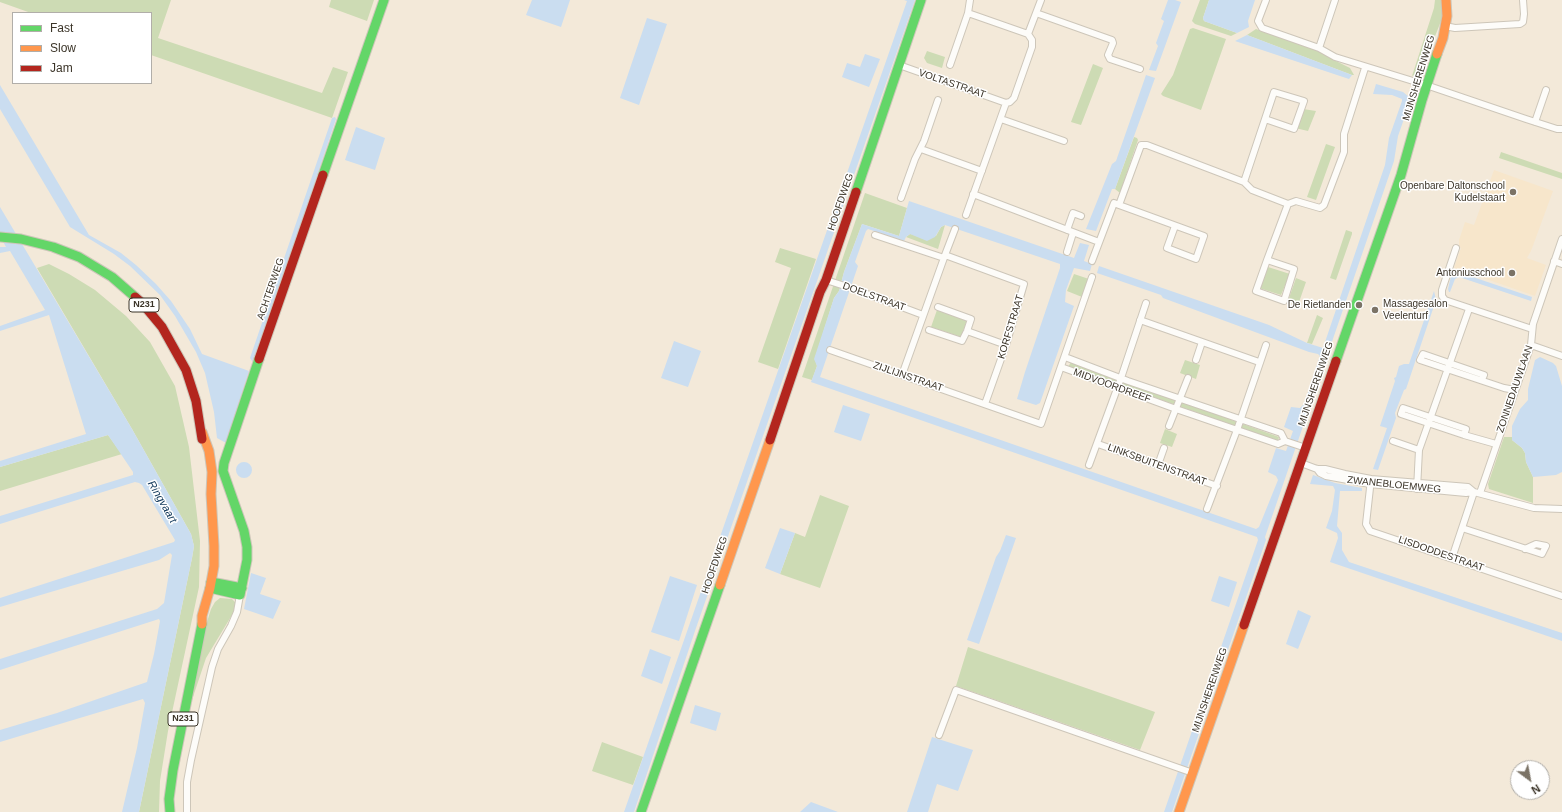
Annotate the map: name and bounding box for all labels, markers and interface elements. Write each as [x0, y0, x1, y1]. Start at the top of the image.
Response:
legend [12, 12, 152, 84]
text: Fast [50, 21, 73, 35]
street label: MIJNSHERENWEG [1400, 34, 1438, 122]
text: Slow [50, 41, 76, 55]
text: Jam [50, 61, 73, 75]
street label: VOLTASTRAAT [917, 67, 987, 101]
street label: HOOFDWEG [826, 172, 856, 232]
place label: Openbare Daltonschool Kudelstaart [1400, 180, 1505, 204]
marker: Openbare Daltonschool Kudelstaart [1508, 187, 1518, 197]
street label: ACHTERWEG [255, 256, 287, 322]
place label: Antoniusschool [1436, 267, 1504, 279]
marker: Antoniusschool [1507, 268, 1517, 278]
street label: DOELSTRAAT [841, 280, 907, 314]
street label: KORFSTRAAT [996, 293, 1026, 361]
road number: N231 [129, 298, 159, 312]
place label: Massagesalon Veelenturf [1383, 298, 1447, 322]
place label: De Rietlanden [1288, 299, 1351, 311]
marker: De Rietlanden [1354, 300, 1364, 310]
marker: Massagesalon Veelenturf [1370, 305, 1380, 315]
street label: MIJNSHERENWEG [1296, 340, 1336, 428]
street label: ZONNEDAUWLAAN [1494, 344, 1536, 434]
street label: ZIJLIJNSTRAAT [871, 359, 945, 395]
street label: MIDVOORDREEF [1072, 366, 1152, 406]
street label: LINKSBUITENSTRAAT [1106, 442, 1208, 488]
street label: ZWANEBLOEMWEG [1346, 474, 1442, 496]
water label: Ringvaart [145, 478, 179, 526]
street label: LISDODDESTRAAT [1397, 534, 1485, 574]
street label: HOOFDWEG [700, 535, 730, 595]
street label: MIJNSHERENWEG [1190, 646, 1230, 734]
road number: N231 [168, 712, 198, 726]
north arrow [1510, 760, 1550, 800]
text: N [1529, 782, 1542, 797]

